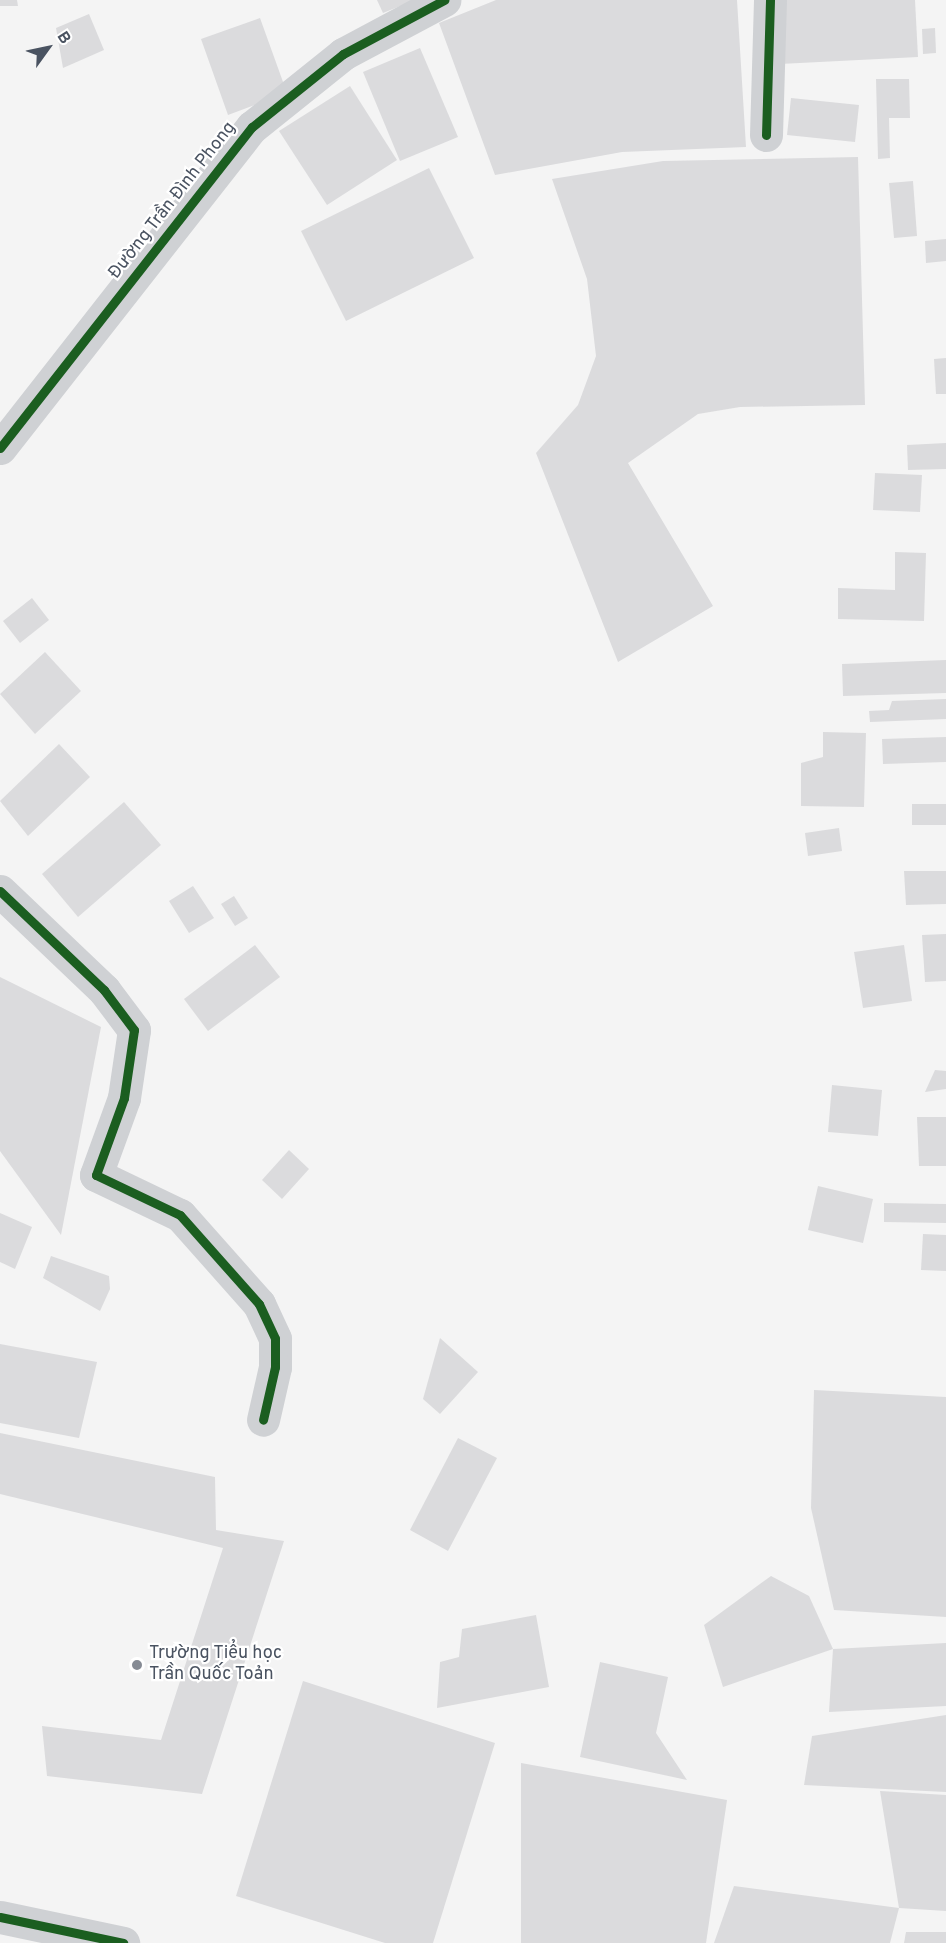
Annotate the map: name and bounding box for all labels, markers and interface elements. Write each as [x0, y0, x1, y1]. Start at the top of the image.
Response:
north arrow [18, 18, 78, 78]
text: B [52, 28, 74, 48]
street label: Đường Trần Đình Phong [105, 118, 241, 284]
place label: Trường Tiểu học Trần Quốc Toản [149, 1644, 283, 1686]
marker: Trường Tiểu học Trần Quốc Toản [130, 1658, 144, 1672]

